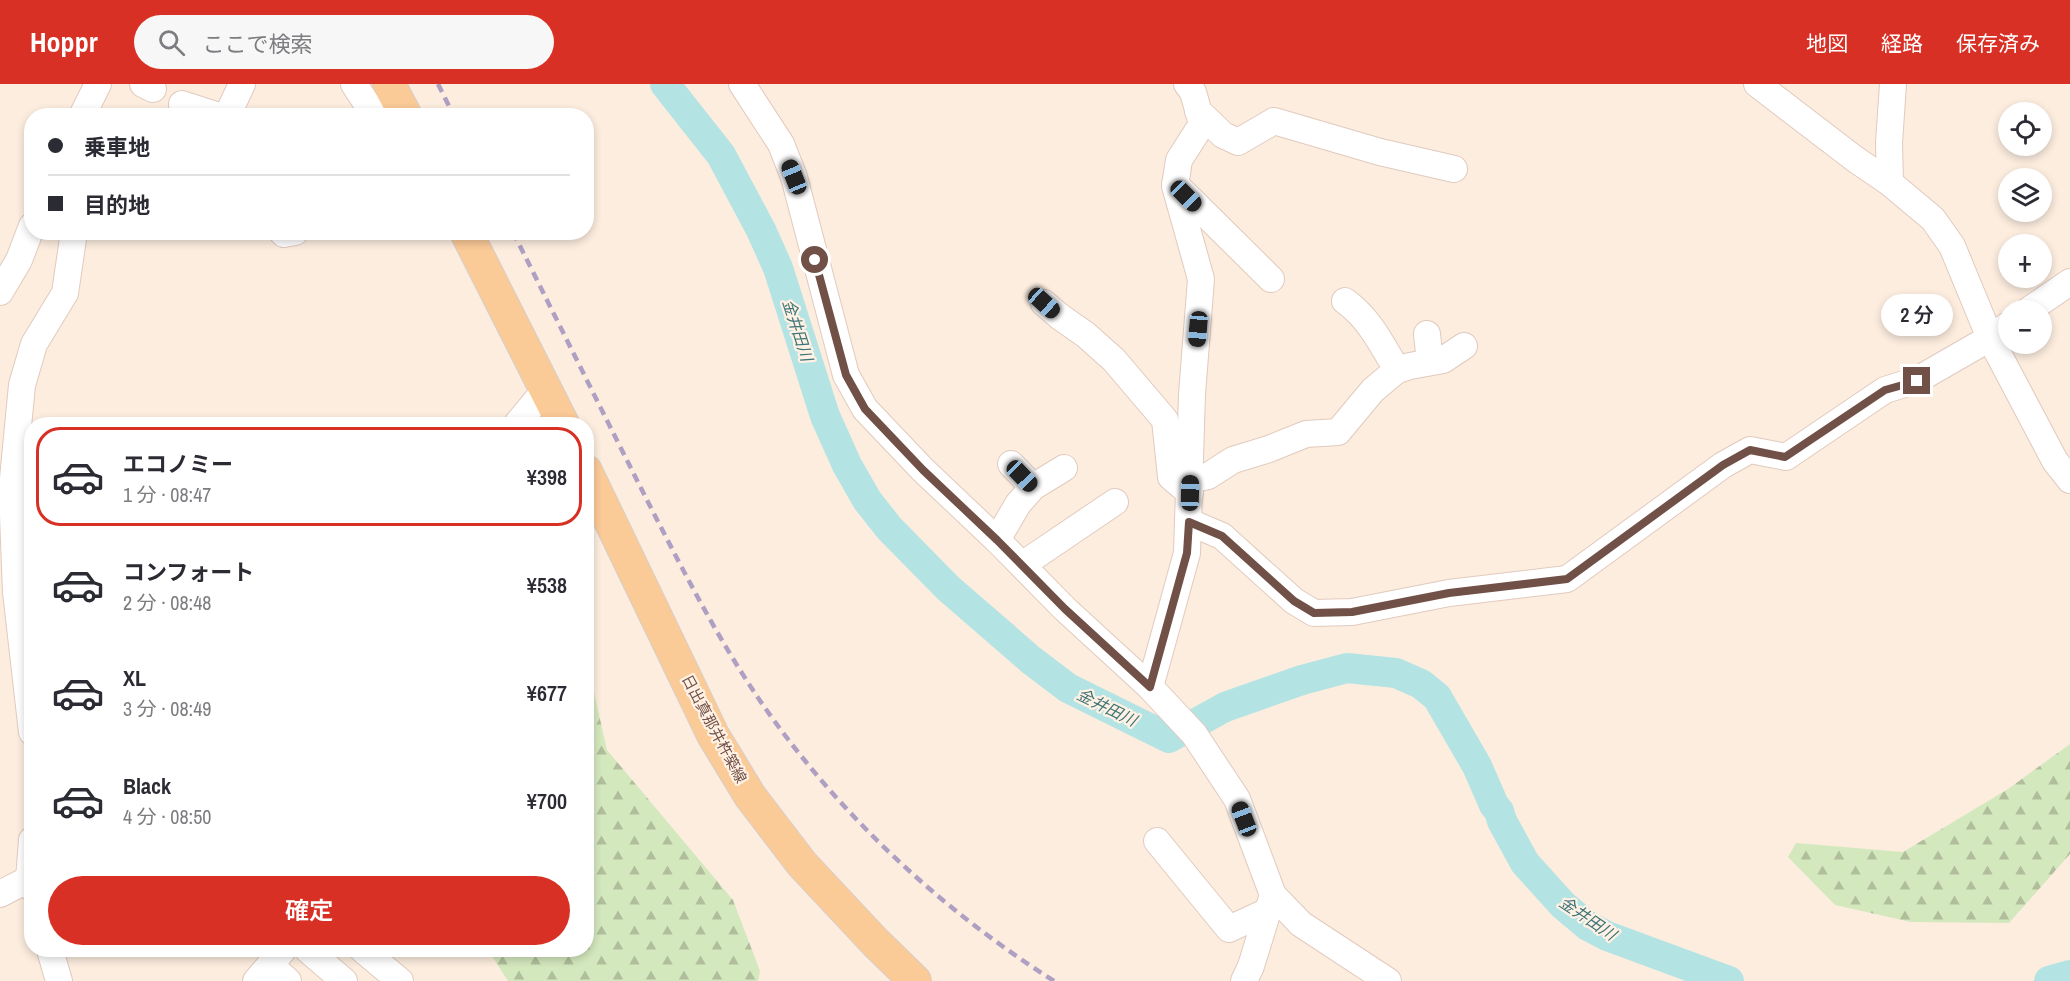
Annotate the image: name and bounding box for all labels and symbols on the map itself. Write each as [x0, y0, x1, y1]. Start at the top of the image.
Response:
car [779, 157, 809, 197]
car [1167, 177, 1205, 215]
route start [801, 246, 828, 273]
car [1025, 284, 1063, 322]
callout: 2 分 [1881, 294, 1953, 336]
water label: 金井田川 [778, 296, 819, 366]
car [1187, 310, 1209, 348]
route end [1903, 367, 1930, 394]
car [1003, 457, 1041, 495]
car [1181, 475, 1199, 511]
street label: 日出真那井杵築線 [677, 671, 752, 787]
water label: 金井田川 [1073, 683, 1142, 732]
car [1229, 799, 1259, 839]
water label: 金井田川 [1555, 891, 1622, 946]

